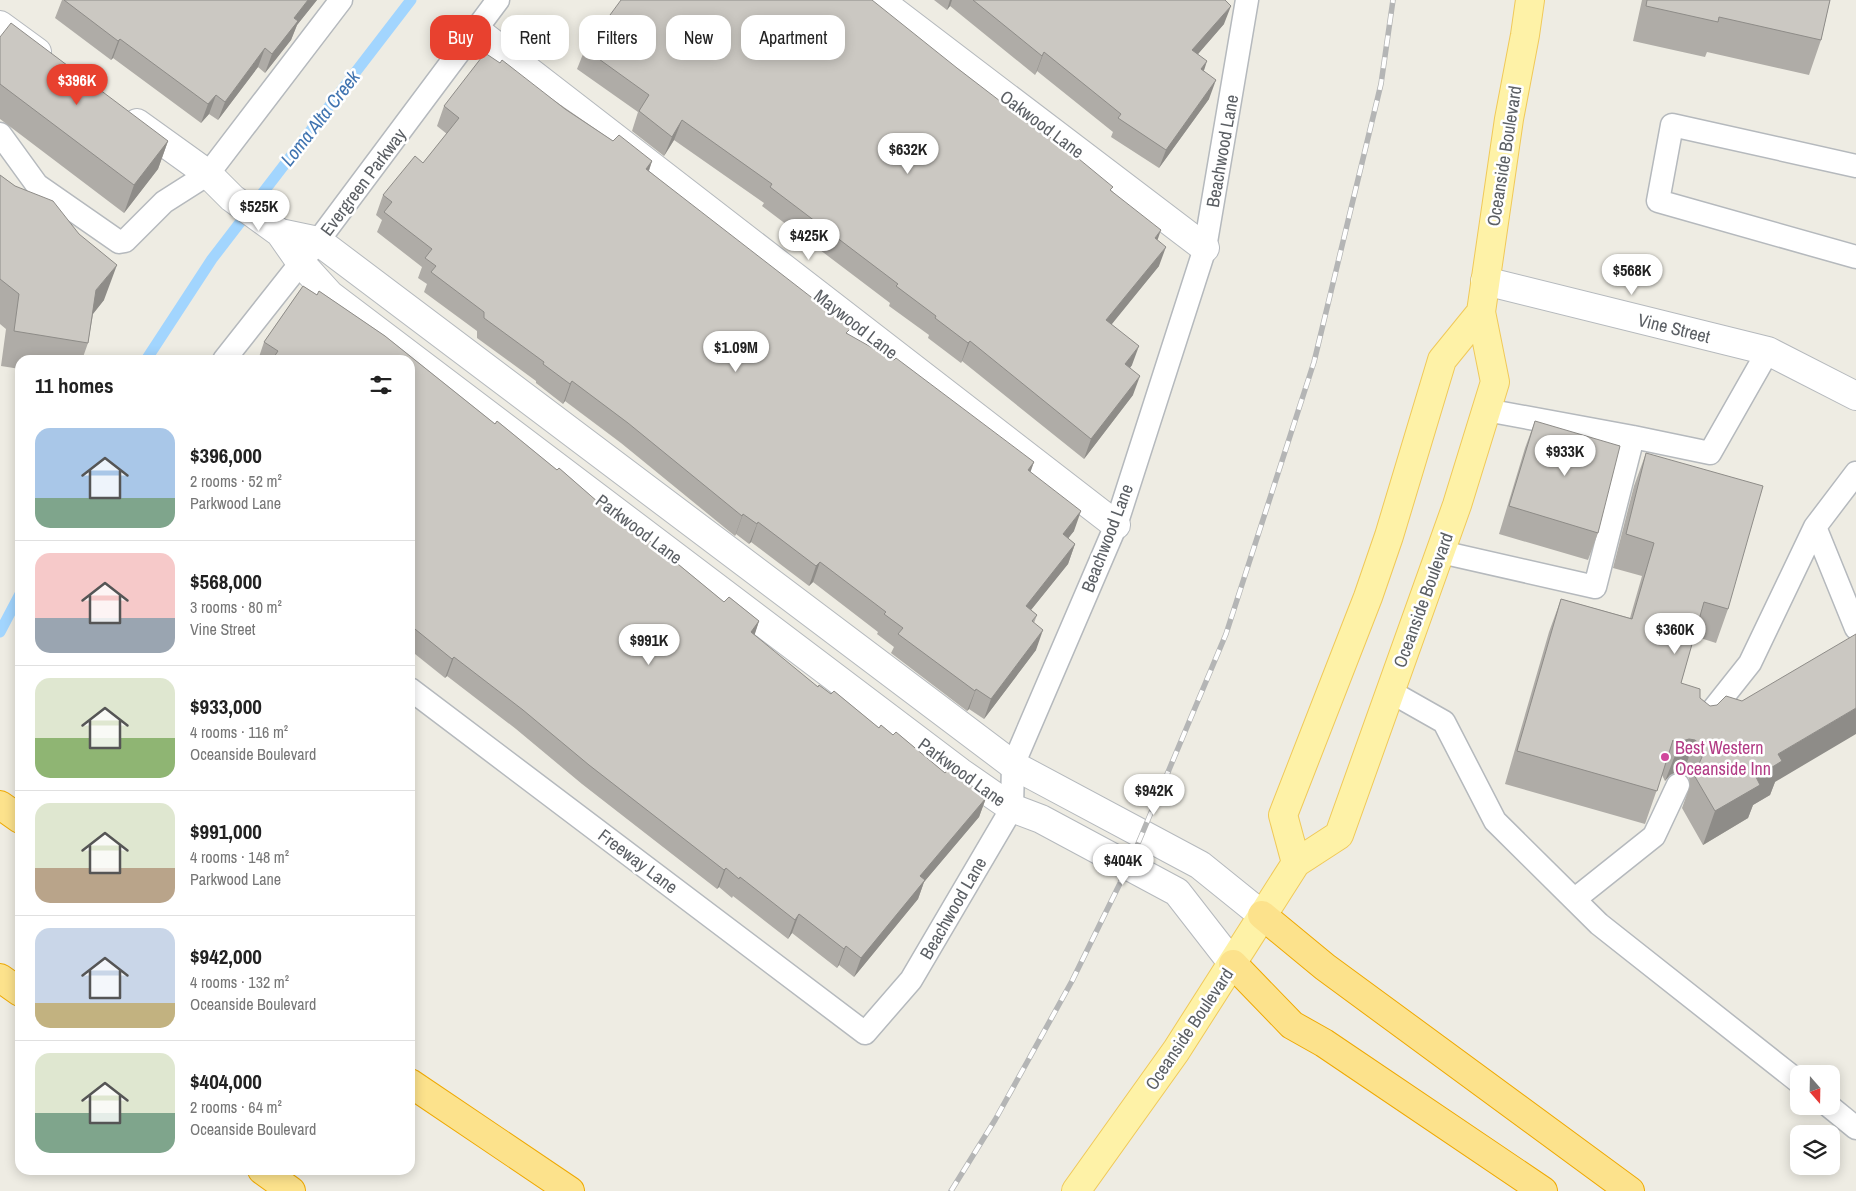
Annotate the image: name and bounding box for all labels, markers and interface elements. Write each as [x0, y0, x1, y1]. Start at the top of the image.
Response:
chip: Buy [430, 15, 491, 60]
chip: Rent [501, 15, 569, 60]
chip: Filters [579, 15, 656, 60]
chip: New [666, 15, 731, 60]
chip: Apartment [741, 15, 845, 60]
pin: $396K [42, 64, 112, 106]
water label: Loma Alta Creek [274, 64, 366, 171]
text: $396K [58, 69, 96, 91]
street label: Oakwood Lane [995, 84, 1089, 164]
street label: Oceanside Boulevard [1481, 84, 1527, 228]
street label: Beachwood Lane [1200, 93, 1244, 209]
street label: Evergreen Parkway [314, 123, 412, 241]
pin: $632K [873, 132, 943, 175]
text: $632K [889, 138, 927, 160]
pin: $525K [224, 190, 294, 232]
text: $525K [240, 195, 278, 217]
pin: $425K [774, 218, 844, 261]
text: $425K [790, 224, 828, 246]
pin: $568K [1597, 254, 1667, 296]
text: $568K [1613, 259, 1651, 281]
street label: Maywood Lane [809, 283, 903, 365]
street label: Vine Street [1635, 307, 1713, 349]
pin: $1.09M [695, 330, 777, 373]
text: $1.09M [714, 336, 758, 358]
text: 11 homes [35, 371, 114, 400]
icon: filters [367, 371, 395, 399]
pin: $933K [1530, 434, 1600, 477]
text: $933K [1546, 440, 1584, 462]
text: $396,000 [190, 441, 262, 470]
icon: home [75, 448, 135, 508]
text: 2 rooms · 52 m² [190, 470, 282, 492]
street label: Beachwood Lane [1075, 480, 1139, 596]
street label: Parkwood Lane [591, 488, 687, 570]
text: Parkwood Lane [190, 492, 281, 514]
street label: Oceanside Boulevard [1387, 529, 1459, 671]
text: $568,000 [190, 567, 262, 596]
icon: home [75, 573, 135, 633]
text: 3 rooms · 80 m² [190, 596, 282, 618]
pin: $360K [1640, 612, 1710, 655]
text: Vine Street [190, 618, 255, 640]
text: $360K [1656, 618, 1694, 640]
pin: $991K [614, 624, 684, 666]
text: $991K [630, 629, 668, 651]
text: $933,000 [190, 692, 262, 721]
icon: home [75, 698, 135, 758]
text: 4 rooms · 116 m² [190, 721, 288, 743]
street label: Parkwood Lane [913, 732, 1011, 812]
place label: Best Western Oceanside Inn [1675, 735, 1771, 781]
text: Oceanside Boulevard [190, 743, 316, 765]
marker: Best Western Oceanside Inn [1659, 751, 1671, 763]
pin: $942K [1119, 774, 1189, 816]
text: $942K [1135, 779, 1173, 801]
text: $991,000 [190, 817, 262, 846]
icon: home [75, 823, 135, 883]
street label: Freeway Lane [593, 823, 683, 899]
pin: $404K [1088, 844, 1158, 886]
text: 4 rooms · 148 m² [190, 846, 289, 868]
text: $404K [1104, 849, 1142, 871]
street label: Beachwood Lane [914, 852, 992, 964]
text: Parkwood Lane [190, 868, 281, 890]
text: $942,000 [190, 942, 262, 971]
icon: home [75, 948, 135, 1008]
street label: Oceanside Boulevard [1139, 963, 1239, 1095]
text: 4 rooms · 132 m² [190, 971, 289, 993]
text: Oceanside Boulevard [190, 993, 316, 1015]
north arrow [1790, 1065, 1840, 1115]
map controls [1790, 1065, 1840, 1175]
text: $404,000 [190, 1067, 262, 1096]
icon: home [75, 1073, 135, 1133]
text: 2 rooms · 64 m² [190, 1096, 282, 1118]
text: Oceanside Boulevard [190, 1118, 316, 1140]
button: layers [1790, 1125, 1840, 1175]

